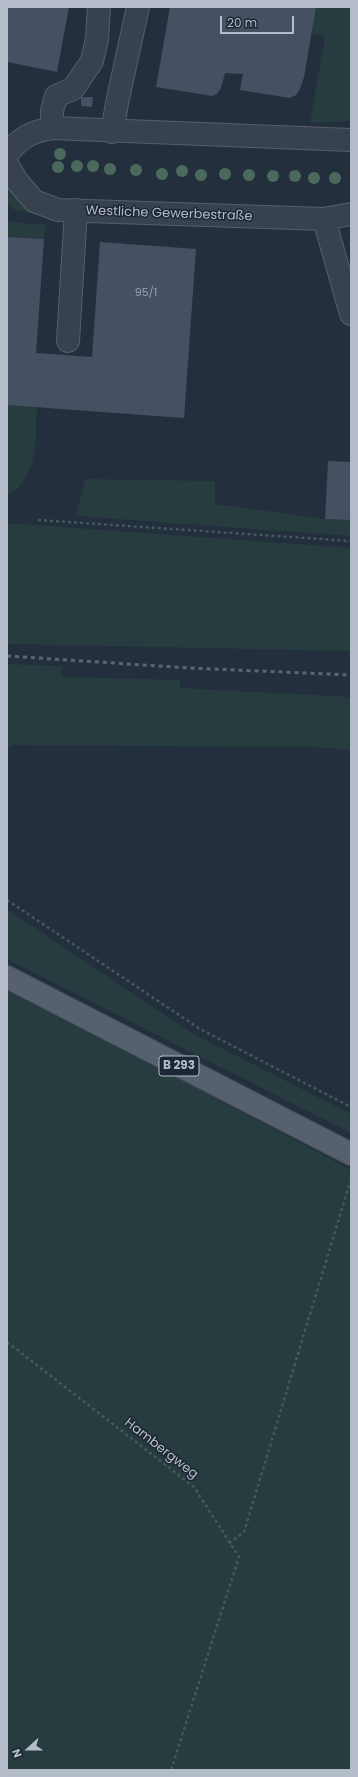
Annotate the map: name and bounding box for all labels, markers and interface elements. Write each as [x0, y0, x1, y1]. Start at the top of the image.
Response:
scale bar [222, 8, 296, 34]
text: 20 m [227, 14, 257, 31]
street label: Westliche Gewerbestraße [85, 203, 253, 225]
house number: 95/1 [135, 286, 157, 300]
road number: B 293 [159, 1056, 199, 1076]
street label: Hambergweg [121, 1415, 201, 1483]
north arrow [8, 1729, 48, 1769]
text: N [8, 1747, 26, 1760]

